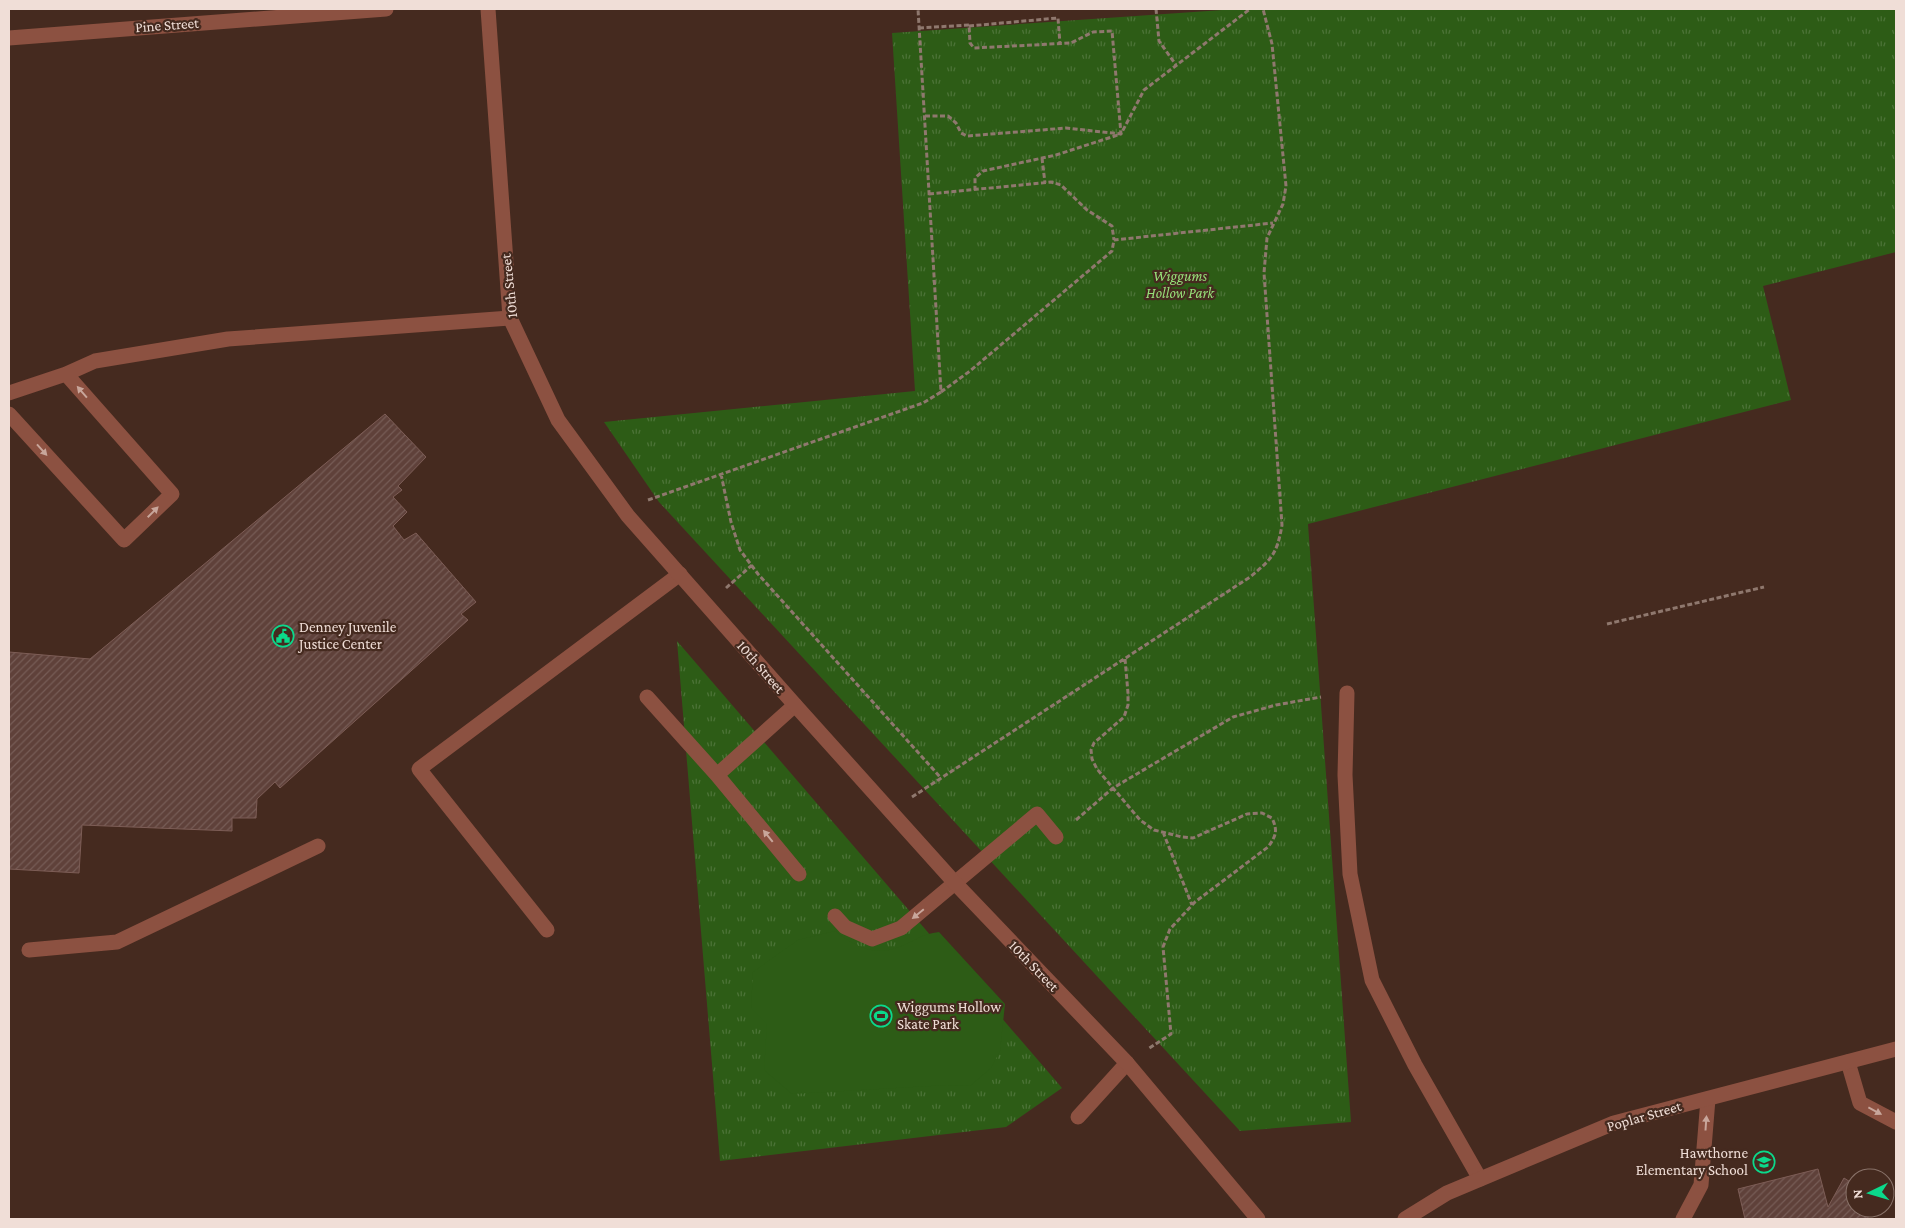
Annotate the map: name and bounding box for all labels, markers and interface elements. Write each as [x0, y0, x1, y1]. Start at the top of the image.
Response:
street label: Pine Street [134, 15, 201, 35]
street label: 10th Street [498, 252, 520, 319]
park label: Wiggums Hollow Park [1146, 268, 1216, 301]
one-way arrow [76, 386, 88, 398]
one-way arrow [36, 444, 48, 456]
one-way arrow [146, 507, 158, 519]
place label: Denney Juvenile Justice Center [297, 619, 397, 653]
public building icon: Denney Juvenile Justice Center [271, 624, 295, 648]
street label: 10th Street [734, 637, 789, 697]
one-way arrow [762, 830, 773, 843]
one-way arrow [912, 908, 924, 919]
street label: 10th Street [1006, 937, 1063, 995]
place label: Wiggums Hollow Skate Park [897, 999, 1002, 1032]
sports icon: Wiggums Hollow Skate Park [869, 1004, 893, 1028]
street label: Poplar Street [1605, 1097, 1684, 1135]
one-way arrow [1867, 1107, 1882, 1115]
one-way arrow [1703, 1114, 1711, 1130]
place label: Hawthorne Elementary School [1636, 1145, 1748, 1179]
school or university icon: Hawthorne Elementary School [1752, 1150, 1776, 1174]
north arrow [1845, 1168, 1895, 1218]
text: N [1849, 1188, 1865, 1200]

